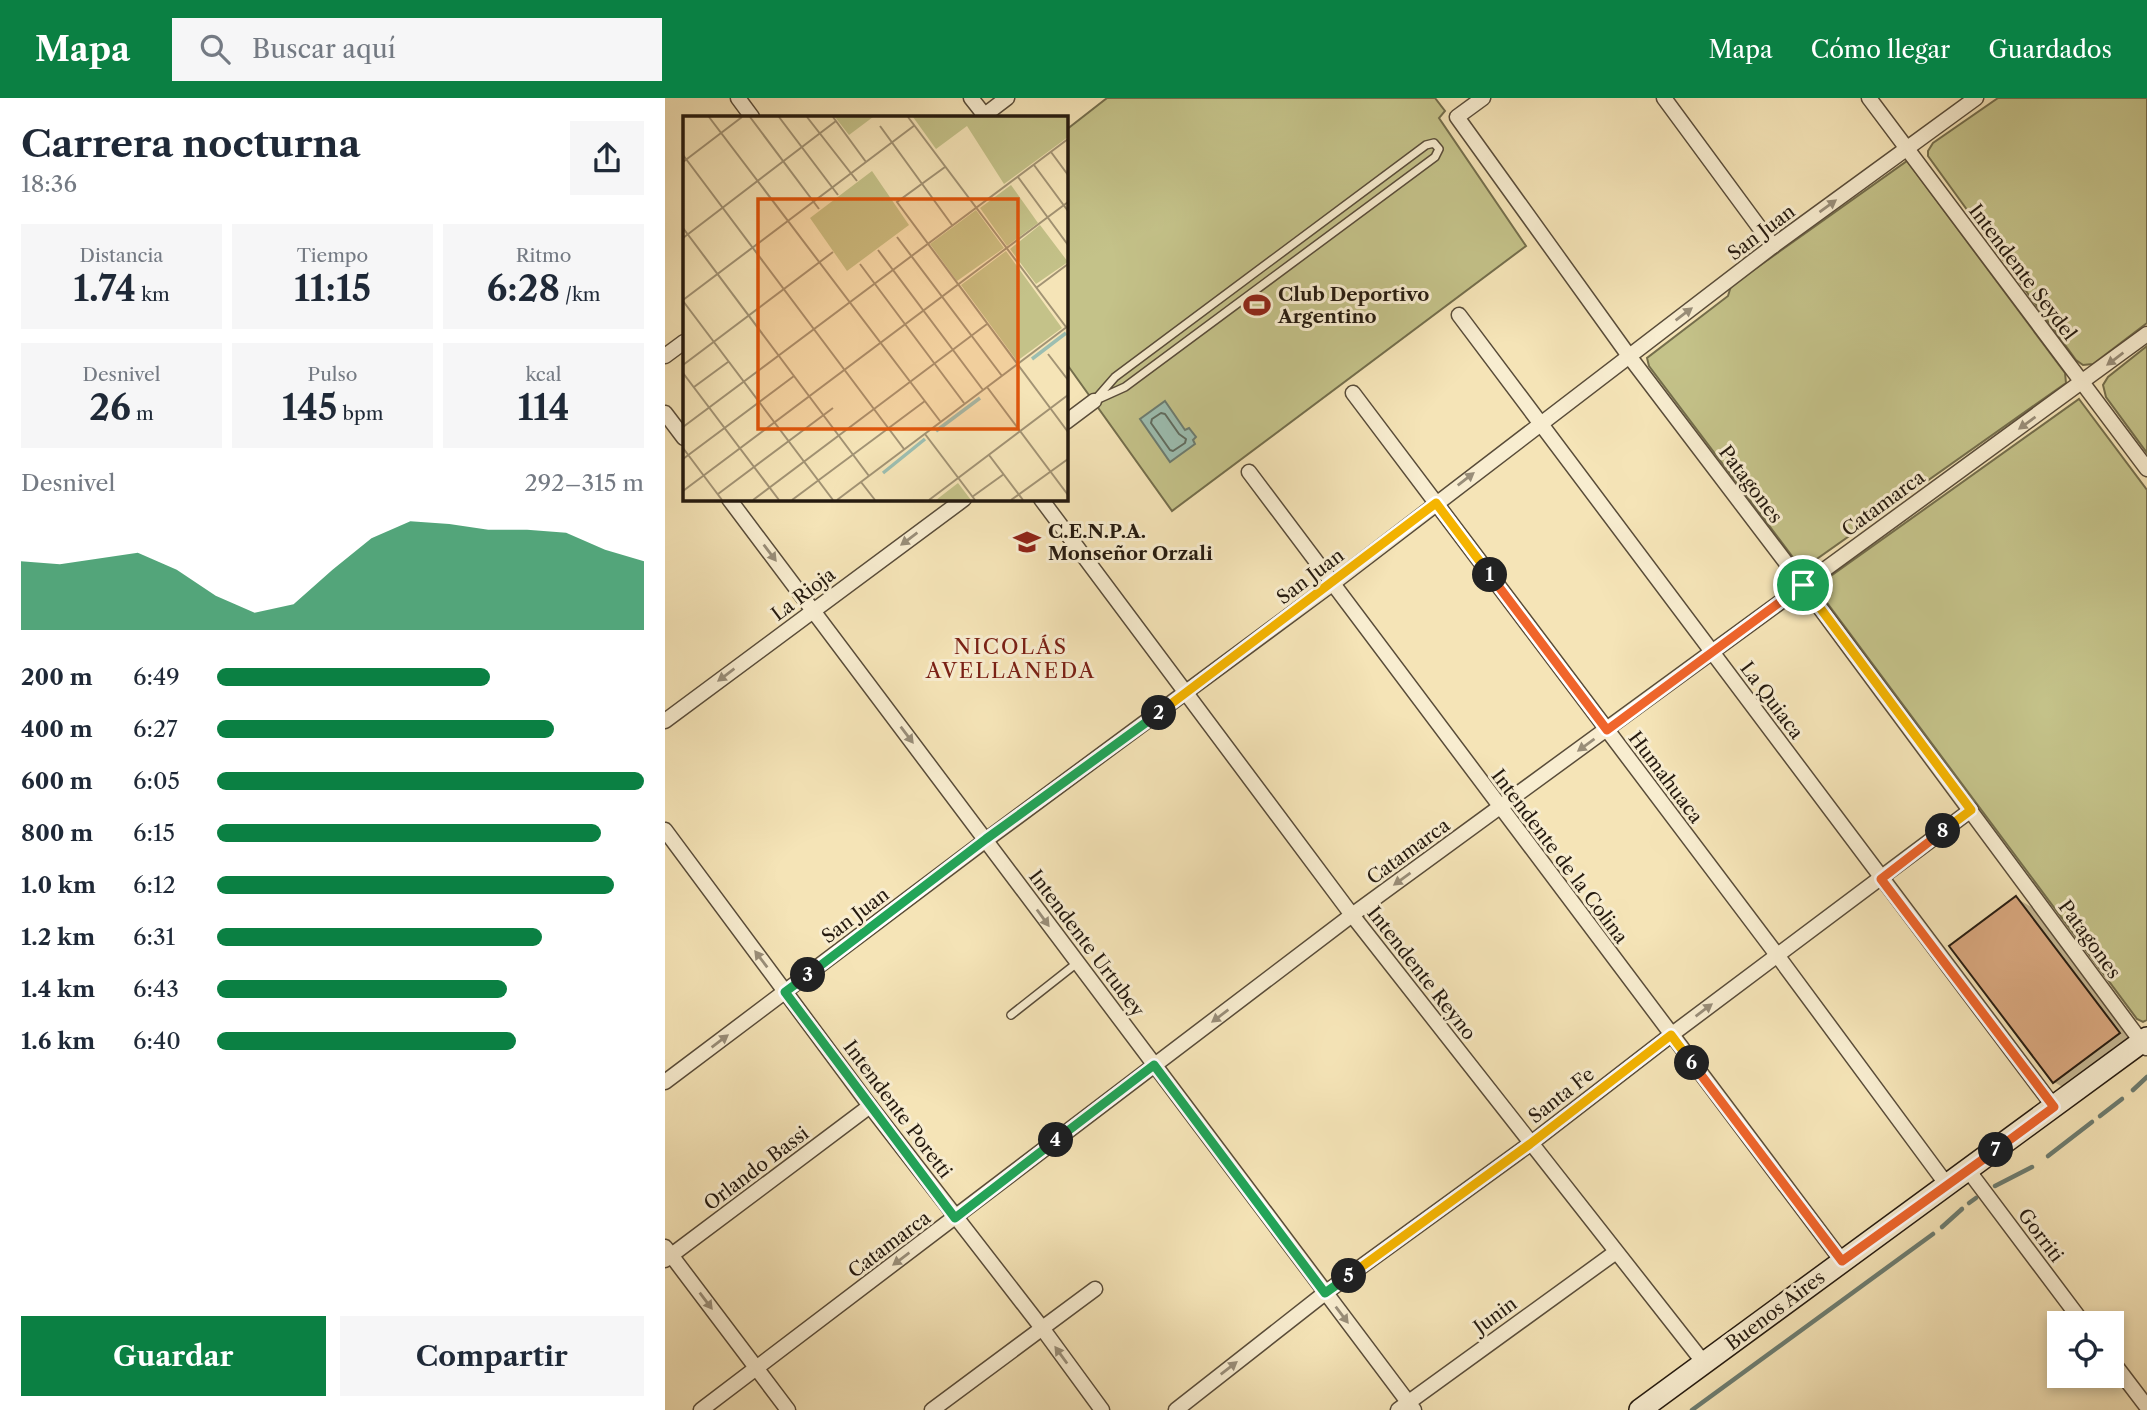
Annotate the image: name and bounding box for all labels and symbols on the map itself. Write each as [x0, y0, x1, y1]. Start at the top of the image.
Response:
inset map [683, 116, 1067, 500]
one-way arrow [1819, 199, 1837, 213]
street label: San Juan [1723, 200, 1800, 265]
street label: Intendente Seydel [1964, 200, 2081, 345]
place label: Club Deportivo Argentino [1277, 283, 1429, 328]
sports icon: Club Deportivo Argentino [1242, 290, 1272, 320]
one-way arrow [1674, 307, 1692, 322]
one-way arrow [2106, 351, 2124, 366]
one-way arrow [2018, 416, 2036, 430]
street label: Patagones [1714, 441, 1787, 528]
street label: Catamarca [1837, 466, 1929, 541]
one-way arrow [1457, 472, 1475, 487]
place label: C.E.N.P.A. Monseñor Orzali [1048, 520, 1213, 565]
school or university icon: C.E.N.P.A. Monseñor Orzali [1012, 527, 1042, 557]
one-way arrow [900, 532, 918, 546]
one-way arrow [763, 544, 778, 562]
street label: San Juan [1272, 544, 1349, 609]
pin [1773, 555, 1833, 615]
pin: 1 [1473, 558, 1507, 592]
street label: La Rioja [767, 563, 840, 626]
district label: NICOLÁS AVELLANEDA [925, 634, 1096, 683]
street label: La Quiaca [1735, 657, 1808, 743]
one-way arrow [717, 668, 736, 682]
pin: 2 [1141, 696, 1177, 730]
one-way arrow [900, 726, 914, 744]
street label: Humahuaca [1624, 727, 1708, 828]
one-way arrow [1577, 738, 1595, 752]
street label: Intendente de la Colina [1487, 765, 1633, 948]
street label: Catamarca [1362, 814, 1454, 889]
pin: 8 [1925, 814, 1961, 848]
street label: Intendente Urtubey [1024, 865, 1150, 1022]
one-way arrow [1393, 872, 1411, 886]
street label: San Juan [817, 883, 894, 948]
street label: Patagones [2053, 896, 2126, 983]
street label: Intendente Reyno [1362, 902, 1481, 1045]
one-way arrow [1036, 908, 1050, 927]
one-way arrow [754, 950, 768, 968]
pin: 3 [790, 958, 825, 992]
one-way arrow [1695, 1002, 1713, 1017]
one-way arrow [1211, 1008, 1229, 1022]
one-way arrow [710, 1034, 729, 1048]
street label: Intendente Poretti [838, 1036, 957, 1183]
pin: 6 [1675, 1046, 1709, 1080]
street label: Santa Fe [1524, 1063, 1599, 1128]
street label: Orlando Bassi [699, 1121, 813, 1215]
pin: 4 [1039, 1122, 1073, 1158]
pin: 7 [1979, 1132, 2013, 1168]
street label: Gorriti [2013, 1204, 2068, 1267]
street label: Catamarca [844, 1206, 935, 1283]
one-way arrow [892, 1251, 910, 1266]
pin: 5 [1331, 1258, 1367, 1294]
street label: Buenos Aires [1721, 1266, 1829, 1355]
one-way arrow [699, 1292, 713, 1310]
street label: Junin [1467, 1292, 1521, 1341]
one-way arrow [1334, 1306, 1348, 1324]
one-way arrow [1055, 1346, 1069, 1364]
one-way arrow [1220, 1361, 1238, 1376]

